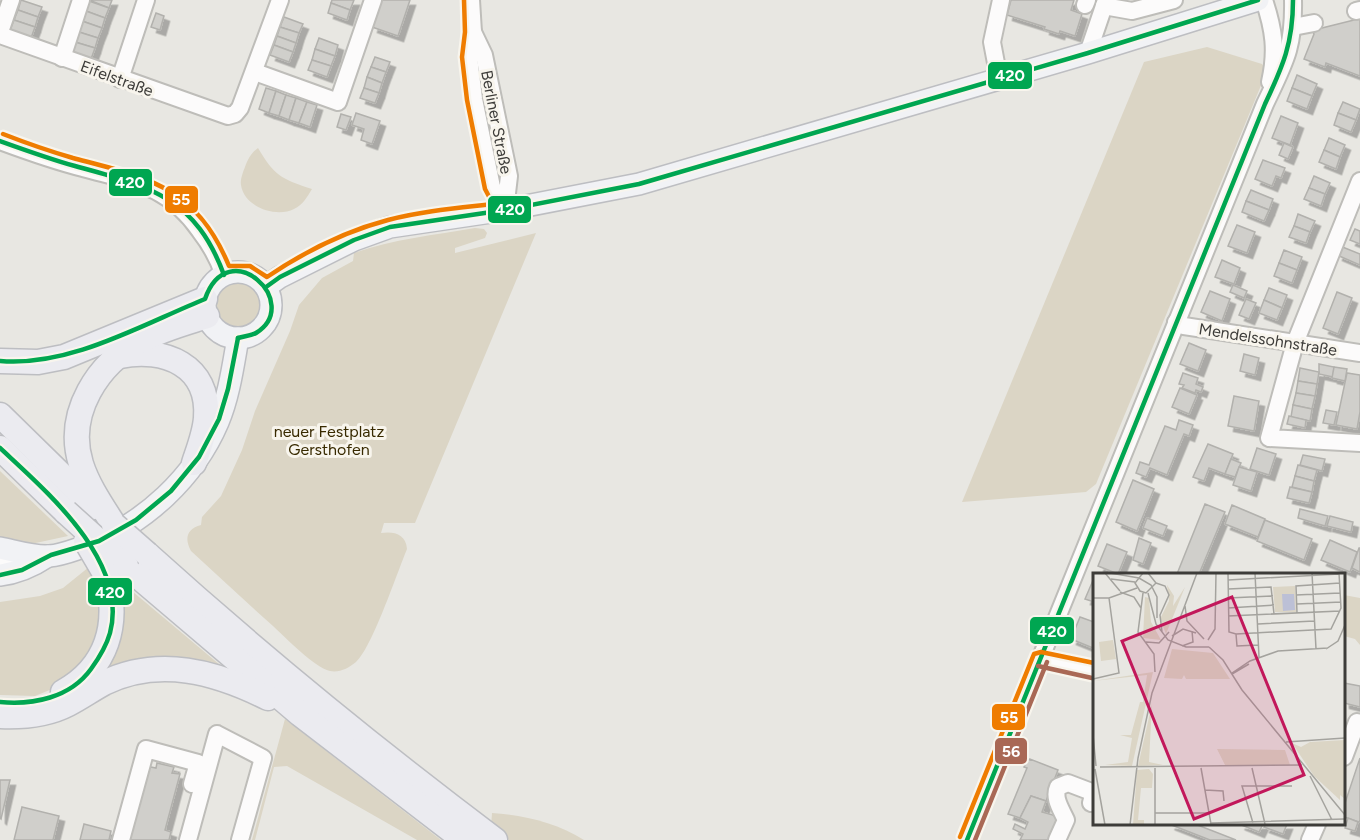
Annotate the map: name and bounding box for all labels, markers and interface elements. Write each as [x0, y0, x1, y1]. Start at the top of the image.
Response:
street label: Eifelstraße [78, 57, 156, 101]
line badge: 420 [987, 61, 1033, 90]
text: 420 [995, 66, 1025, 85]
street label: Berliner Straße [477, 69, 516, 176]
line badge: 420 [108, 168, 153, 197]
text: 420 [115, 173, 145, 192]
line badge: 55 [164, 185, 199, 214]
text: 55 [172, 190, 190, 209]
line badge: 420 [487, 195, 532, 224]
text: 420 [495, 200, 525, 219]
street label: Mendelssohnstraße [1197, 319, 1339, 360]
park label: neuer Festplatz Gersthofen [274, 422, 384, 459]
inset map [1093, 573, 1345, 825]
line badge: 420 [87, 577, 133, 606]
text: 420 [95, 583, 125, 602]
line badge: 420 [1029, 616, 1075, 645]
text: 420 [1037, 622, 1067, 641]
line badge: 55 [991, 703, 1026, 731]
text: 55 [1000, 708, 1018, 727]
line badge: 56 [994, 737, 1028, 765]
text: 56 [1002, 742, 1020, 761]

